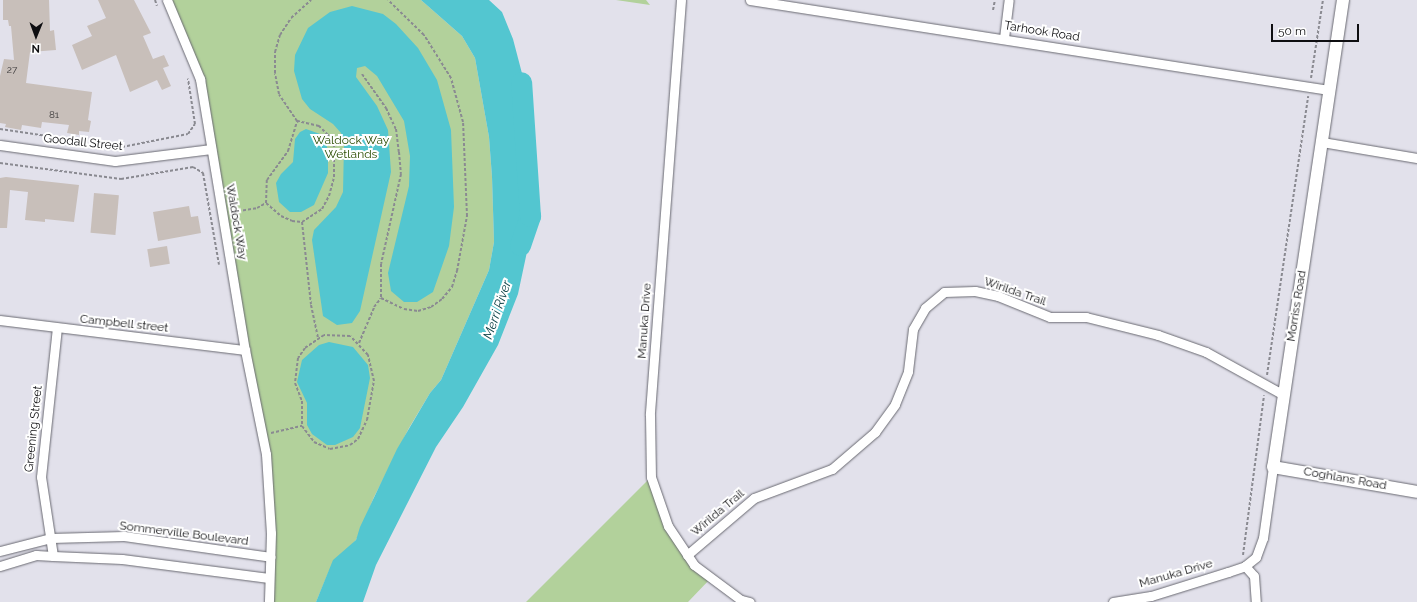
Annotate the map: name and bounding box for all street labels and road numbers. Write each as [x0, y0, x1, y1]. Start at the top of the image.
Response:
street label: Tarhook Road [1003, 19, 1081, 45]
street label: Goodall Street [43, 132, 123, 154]
street label: Waldock Way [222, 183, 250, 261]
street label: Morriss Road [1284, 269, 1310, 343]
street label: Wirilda Trail [982, 275, 1048, 309]
street label: Manuka Drive [635, 283, 655, 359]
street label: Campbell street [79, 312, 169, 336]
street label: Greening Street [22, 385, 46, 473]
street label: Coghlans Road [1302, 465, 1388, 493]
street label: Wirilda Trail [688, 487, 748, 539]
street label: Sommerville Boulevard [119, 519, 249, 549]
street label: Manuka Drive [1138, 557, 1214, 591]

